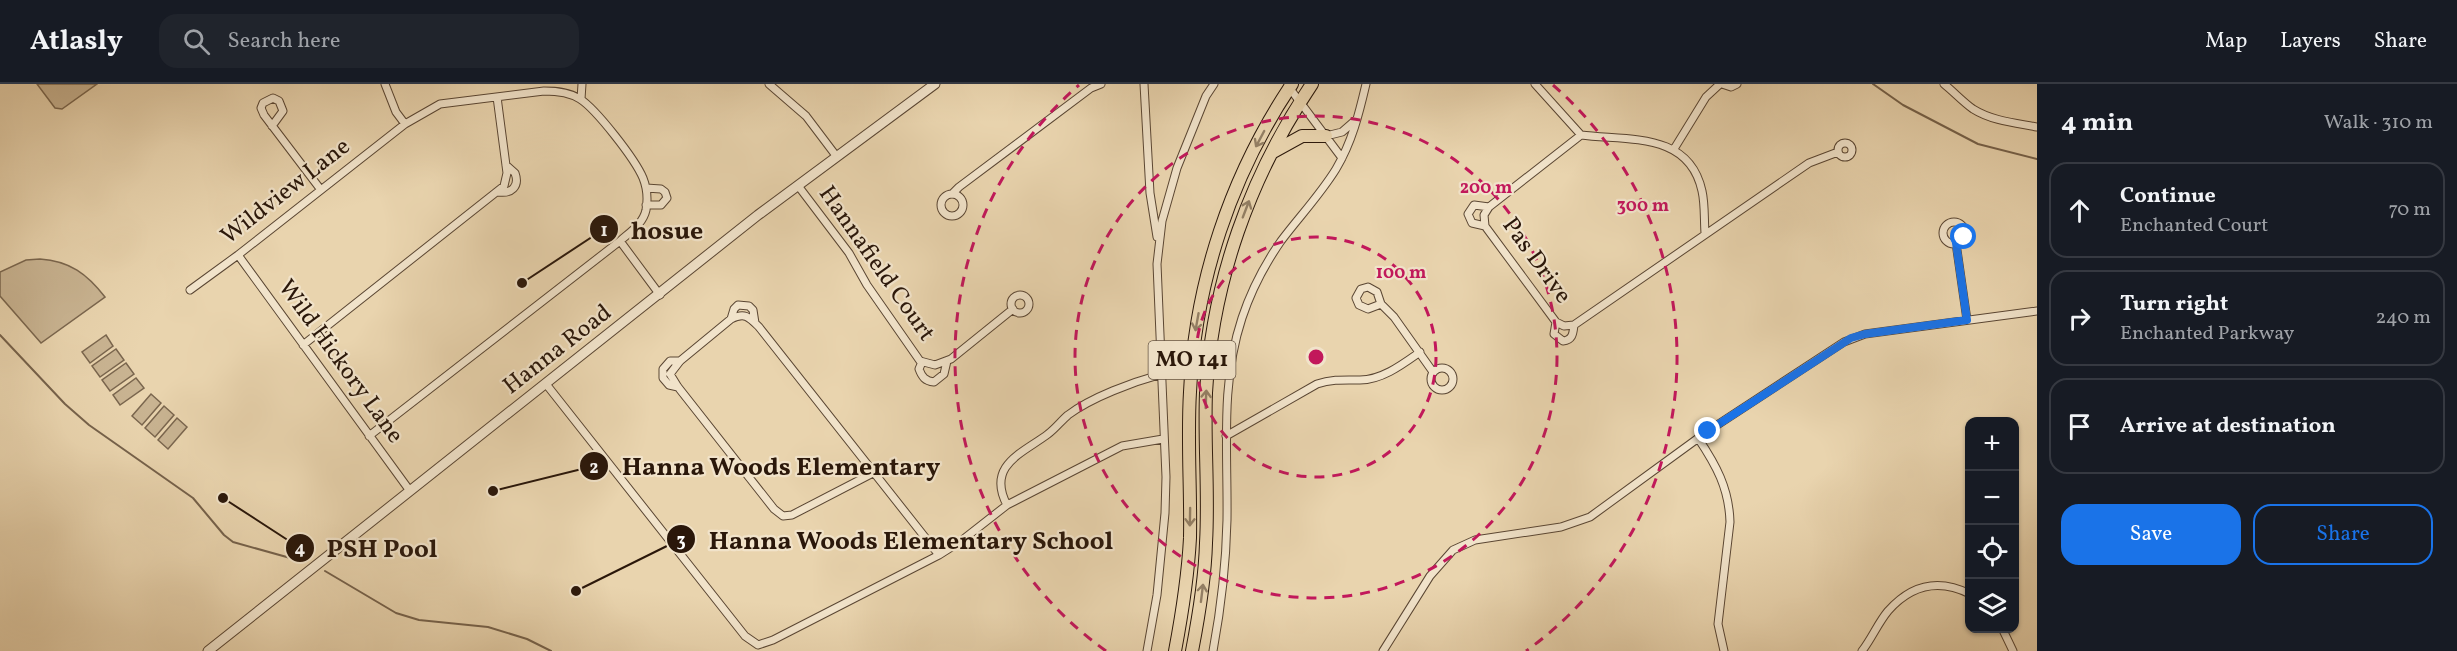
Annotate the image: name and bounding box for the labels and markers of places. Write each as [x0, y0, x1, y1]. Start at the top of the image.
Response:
callout: hosue [589, 207, 716, 251]
centre of rings [1306, 347, 1326, 367]
callout: Hanna Woods Elementary [579, 444, 952, 488]
callout: Hanna Woods Elementary School [666, 517, 1126, 561]
callout: PSH Pool [285, 526, 450, 570]

